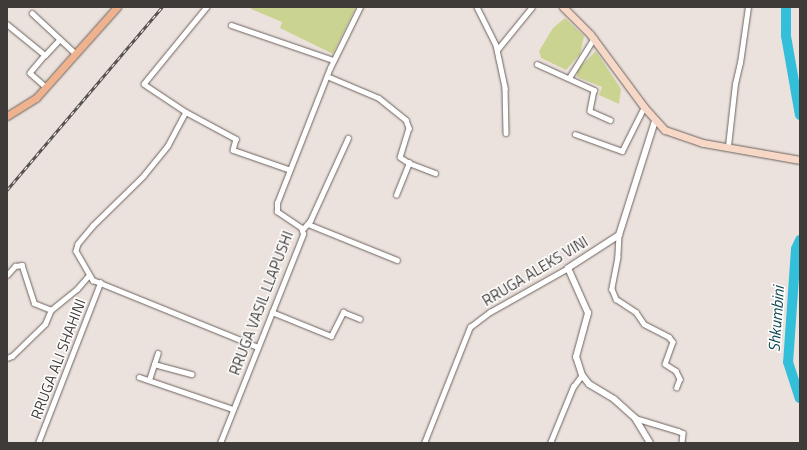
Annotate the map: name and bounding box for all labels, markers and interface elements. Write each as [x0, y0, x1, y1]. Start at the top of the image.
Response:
street label: RRUGA VASIL LLAPUSHI [225, 228, 297, 378]
street label: RRUGA ALEKS VINI [479, 232, 591, 310]
water label: Shkumbini [764, 285, 788, 353]
street label: RRUGA ALI SHAHINI [27, 296, 89, 422]

